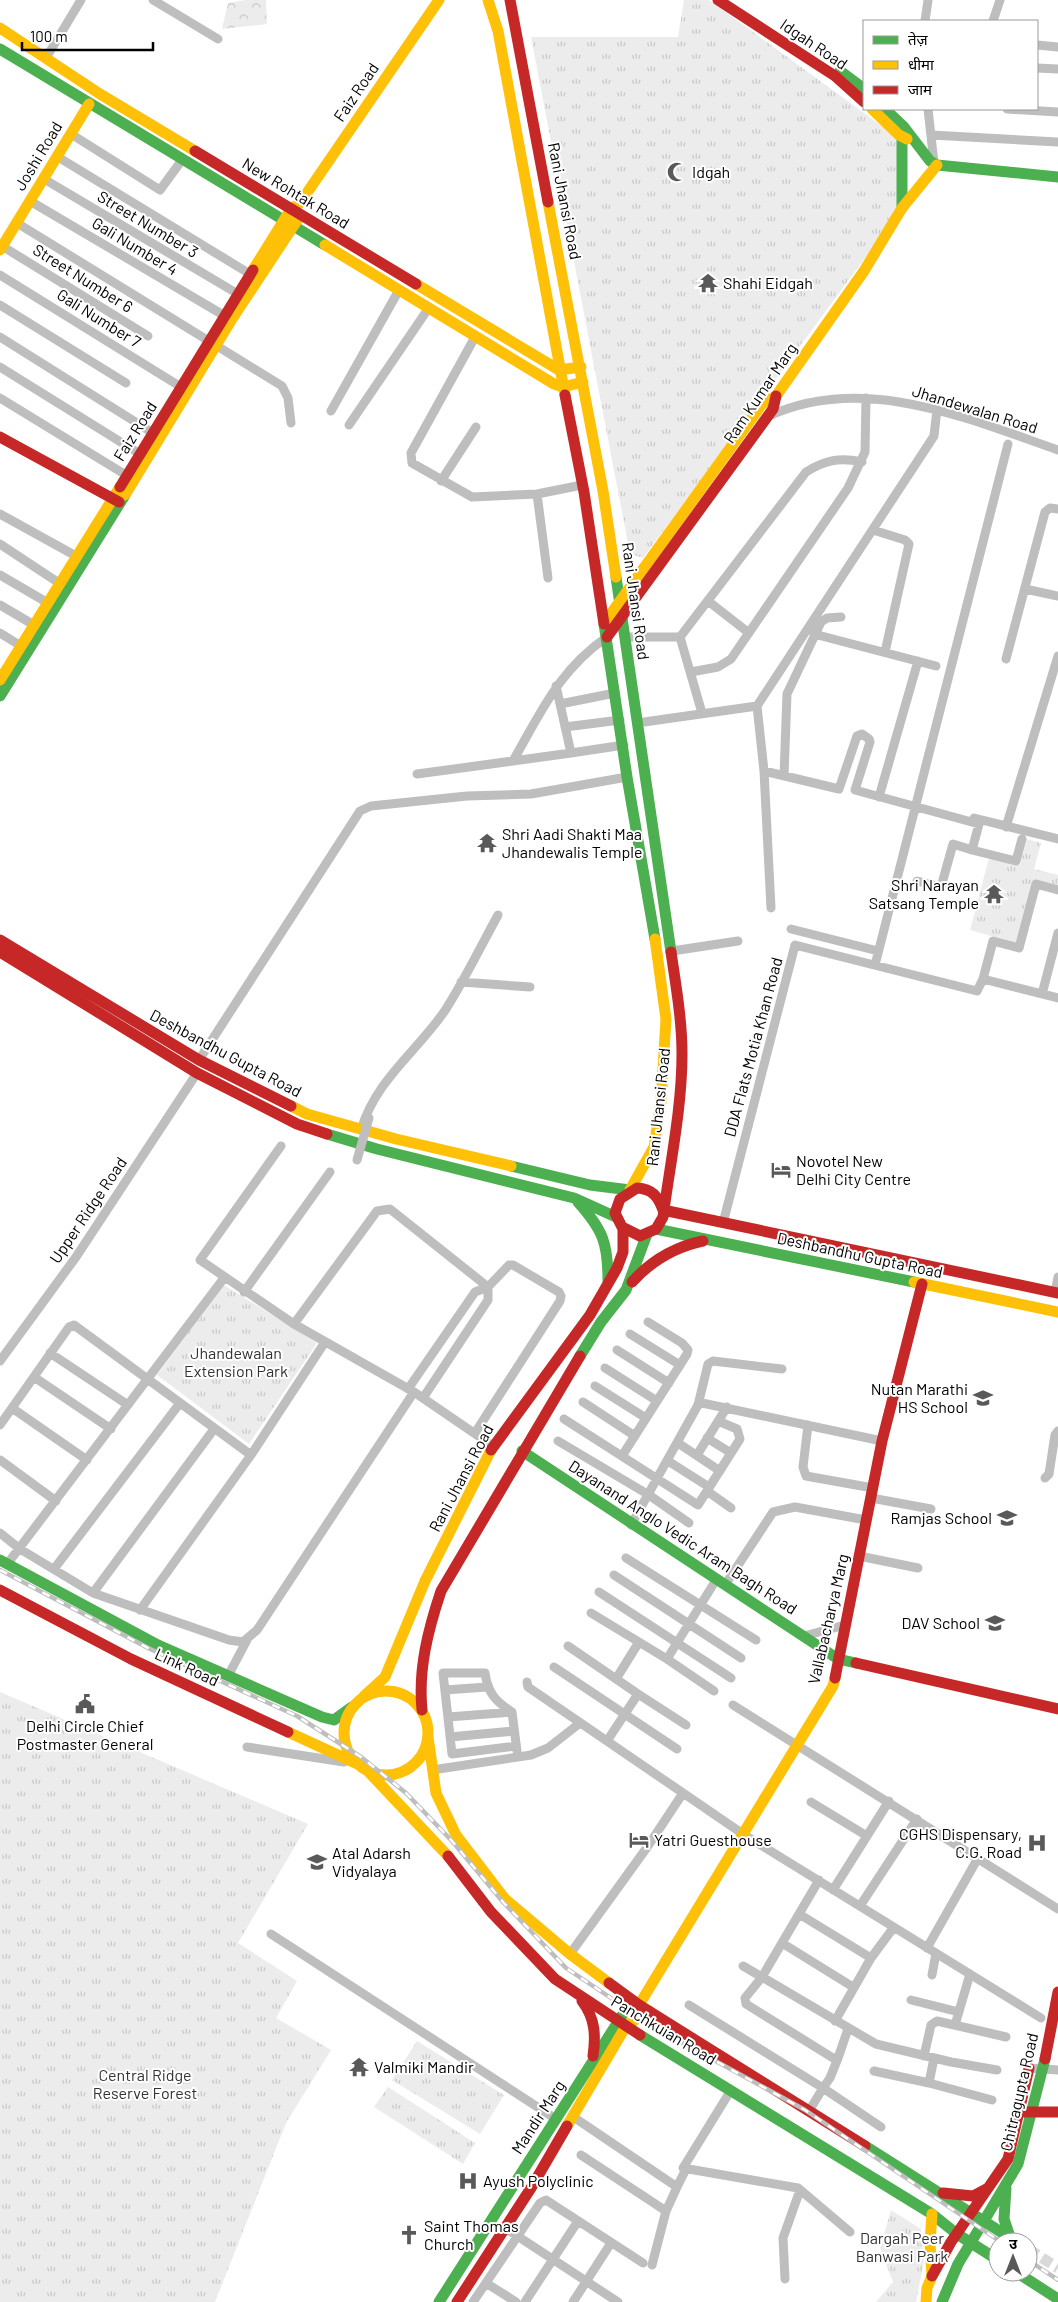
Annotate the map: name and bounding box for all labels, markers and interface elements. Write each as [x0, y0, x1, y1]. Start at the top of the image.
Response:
street label: Idgah Road [777, 14, 851, 73]
scale bar [22, 20, 154, 52]
legend [863, 20, 1038, 110]
text: 100 m [30, 27, 68, 45]
text: तेज़ [908, 30, 929, 48]
text: धीमा [908, 55, 935, 73]
street label: Faiz Road [329, 59, 382, 125]
text: जाम [908, 80, 933, 98]
street label: Joshi Road [10, 118, 66, 194]
street label: Rani Jhansi Road [545, 141, 586, 261]
street label: New Rohtak Road [239, 153, 353, 232]
mosque icon: Idgah [666, 161, 688, 183]
place label: Idgah [692, 162, 730, 181]
street label: Street Number 3 [95, 186, 202, 261]
street label: Gali Number 4 [89, 213, 181, 279]
street label: Street Number 6 [30, 239, 137, 316]
temple icon: Shahi Eidgah [697, 272, 719, 294]
place label: Shahi Eidgah [723, 273, 813, 292]
street label: Gali Number 7 [54, 284, 145, 351]
street label: Ram Kumar Marg [719, 339, 800, 447]
street label: Jhandewalan Road [910, 380, 1040, 437]
street label: Faiz Road [109, 397, 160, 464]
street label: Rani Jhansi Road [619, 541, 654, 661]
place label: Shri Aadi Shakti Maa Jhandewalis Temple [502, 824, 643, 861]
temple icon: Shri Aadi Shakti Maa Jhandewalis Temple [476, 832, 498, 854]
place label: Shri Narayan Satsang Temple [869, 875, 979, 912]
temple icon: Shri Narayan Satsang Temple [983, 883, 1005, 905]
street label: DDA Flats Motia Khan Road [719, 955, 786, 1139]
street label: Deshbandhu Gupta Road [147, 1005, 305, 1101]
street label: Rani Jhansi Road [642, 1047, 673, 1167]
place label: Novotel New Delhi City Centre [796, 1151, 911, 1188]
street label: Upper Ridge Road [45, 1153, 130, 1266]
hotel icon: Novotel New Delhi City Centre [770, 1159, 792, 1181]
street label: Deshbandhu Gupta Road [776, 1228, 945, 1281]
park label: Jhandewalan Extension Park [184, 1343, 288, 1380]
place label: Nutan Marathi HS School [871, 1379, 968, 1416]
school or university icon: Nutan Marathi HS School [972, 1387, 994, 1409]
street label: Rani Jhansi Road [424, 1421, 497, 1535]
street label: Dayanand Anglo Vedic Aram Bagh Road [566, 1455, 801, 1618]
school or university icon: Ramjas School [996, 1507, 1018, 1529]
place label: Ramjas School [891, 1508, 992, 1527]
street label: Vallabacharya Marg [803, 1552, 852, 1686]
school or university icon: DAV School [984, 1612, 1006, 1634]
place label: DAV School [902, 1613, 980, 1632]
street label: Link Road [152, 1643, 222, 1690]
public building icon: Delhi Circle Chief Postmaster General [74, 1693, 96, 1715]
place label: Delhi Circle Chief Postmaster General [17, 1716, 153, 1753]
place label: CGHS Dispensary, C.G. Road [899, 1824, 1022, 1861]
hotel icon: Yatri Guesthouse [628, 1829, 650, 1851]
place label: Yatri Guesthouse [654, 1830, 772, 1849]
hospital icon: CGHS Dispensary, C.G. Road [1026, 1832, 1048, 1854]
place label: Atal Adarsh Vidyalaya [332, 1843, 411, 1880]
school or university icon: Atal Adarsh Vidyalaya [306, 1851, 328, 1873]
street label: Panchkuian Road [608, 1991, 720, 2068]
street label: Chitragupta Road [996, 2031, 1041, 2153]
temple icon: Valmiki Mandir [348, 2056, 370, 2078]
place label: Valmiki Mandir [374, 2057, 474, 2076]
park label: Central Ridge Reserve Forest [93, 2065, 197, 2102]
street label: Mandir Marg [507, 2076, 568, 2157]
hospital icon: Ayush Polyclinic [457, 2170, 479, 2192]
place label: Ayush Polyclinic [483, 2171, 594, 2190]
place label: Saint Thomas Church [424, 2216, 519, 2253]
church icon: Saint Thomas Church [398, 2224, 420, 2246]
park label: Dargah Peer Banwasi Park [856, 2228, 948, 2265]
north arrow [988, 2232, 1038, 2282]
text: उ [1009, 2235, 1018, 2252]

